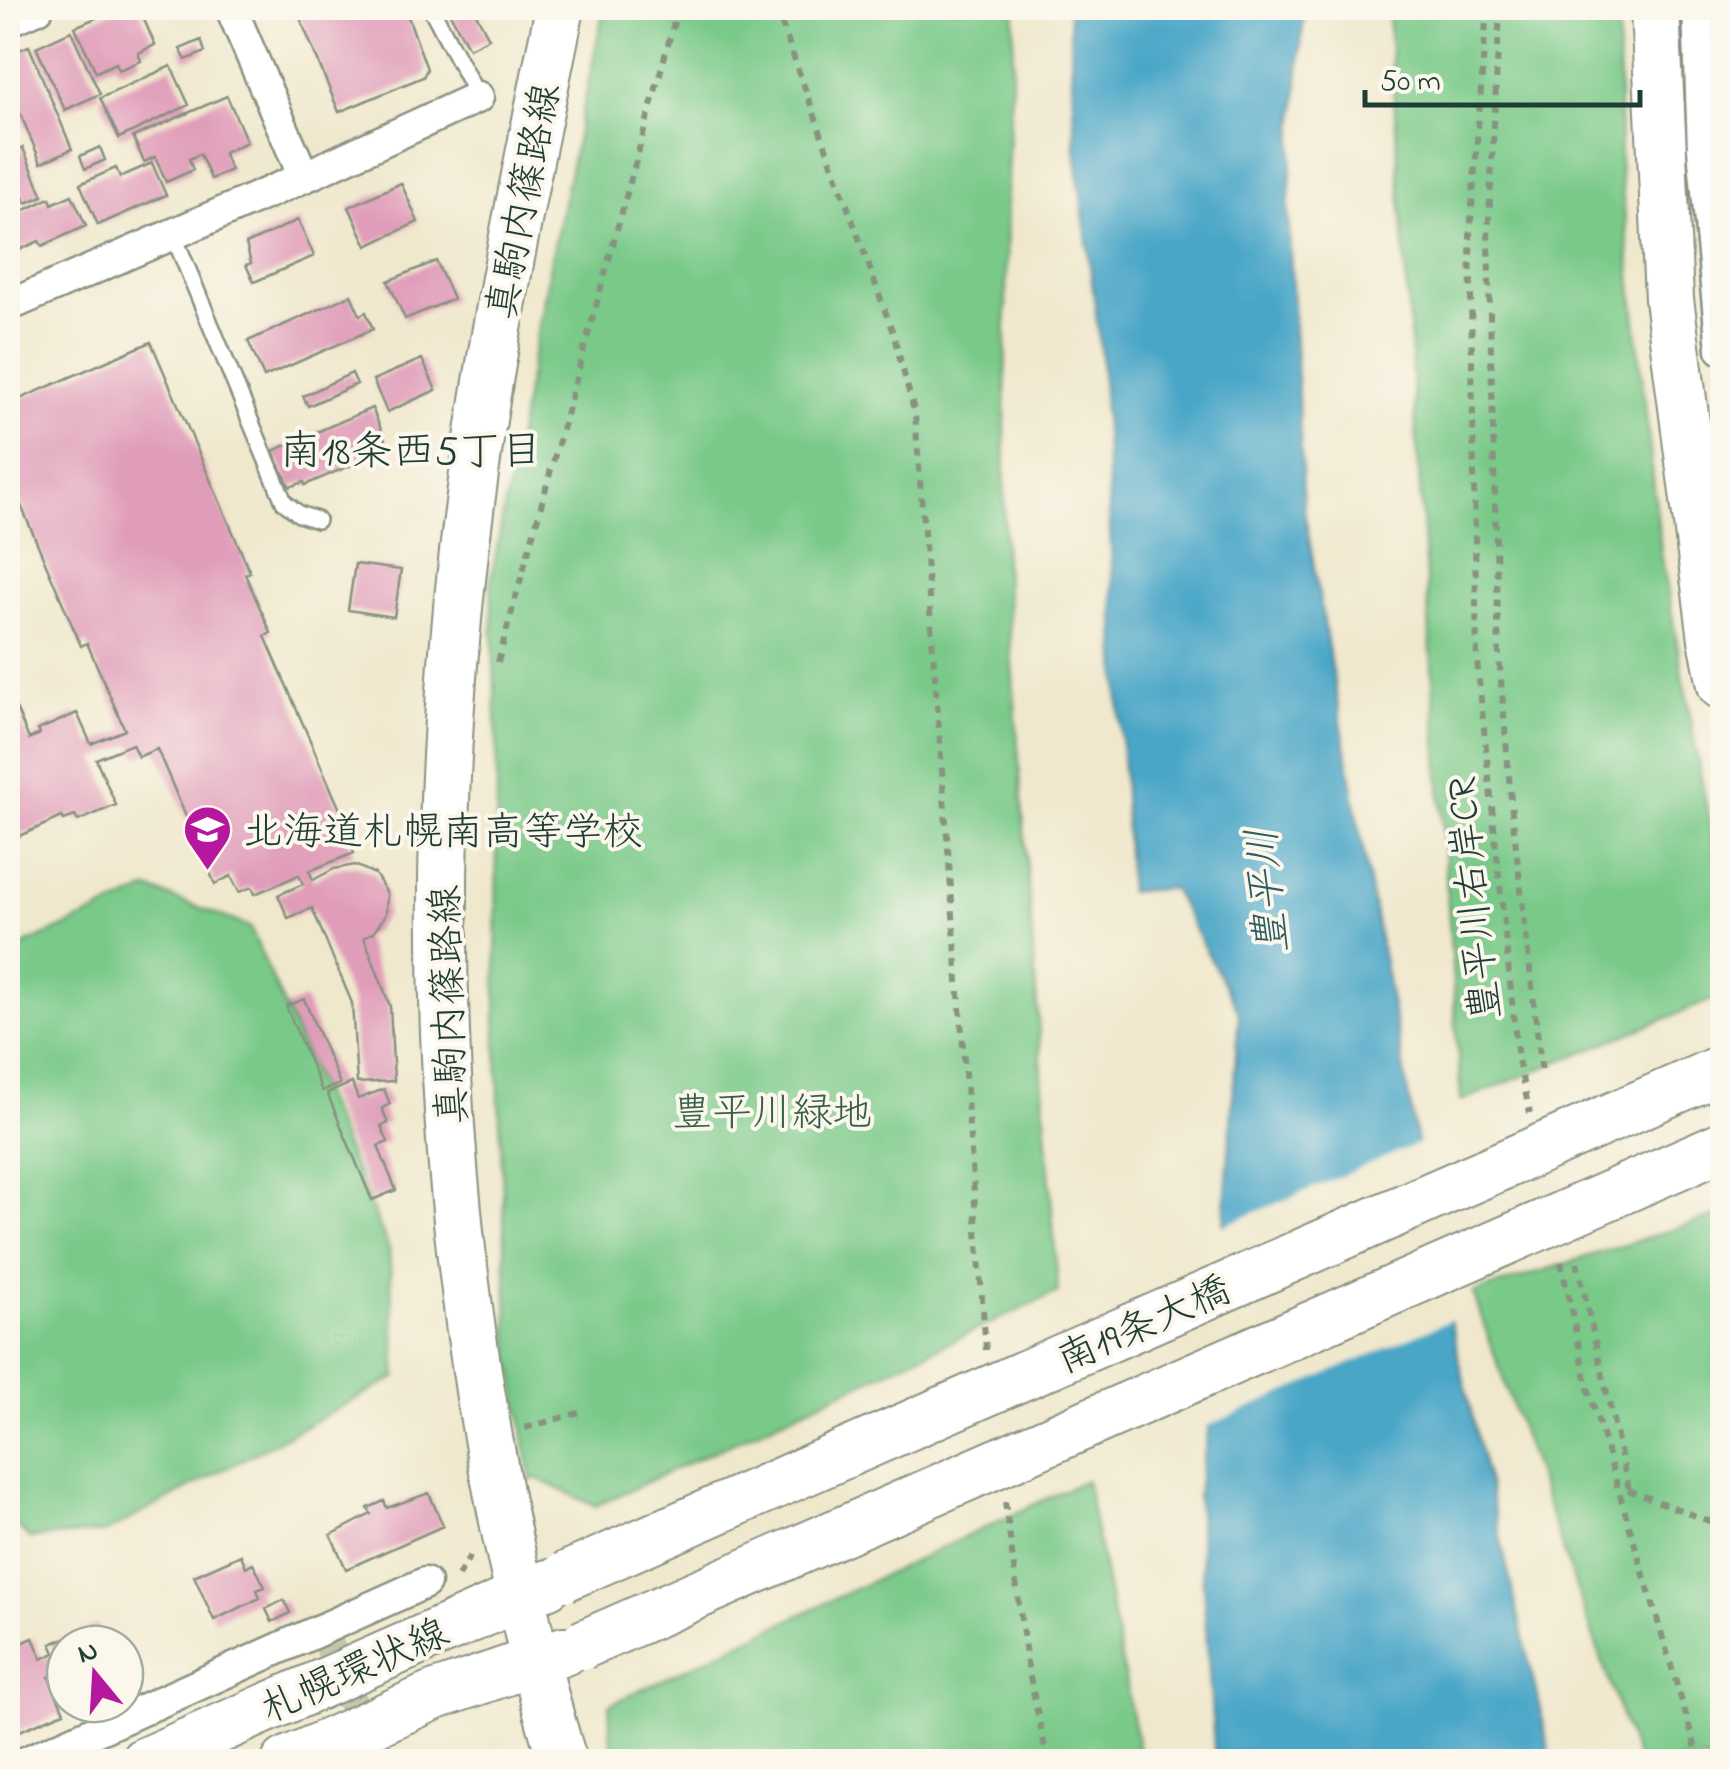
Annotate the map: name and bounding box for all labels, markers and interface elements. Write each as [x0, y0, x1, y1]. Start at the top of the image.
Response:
scale bar [1365, 45, 1640, 107]
text: 50 m [1380, 61, 1441, 105]
street label: 真駒内篠路線 [475, 78, 578, 325]
district label: 南18条西5丁目 [279, 423, 543, 484]
street label: 豊平川右岸CR [1434, 773, 1519, 1023]
school or university icon: 北海道札幌南高等学校 [182, 804, 234, 872]
place label: 北海道札幌南高等学校 [243, 805, 643, 864]
water label: 豊平川 [1234, 825, 1305, 956]
street label: 真駒内篠路線 [418, 884, 485, 1126]
park label: 豊平川緑地 [672, 1086, 872, 1145]
street label: 南19条大橋 [1048, 1263, 1241, 1392]
street label: 札幌環状線 [252, 1605, 459, 1741]
north arrow [45, 1624, 145, 1724]
text: N [73, 1631, 104, 1676]

